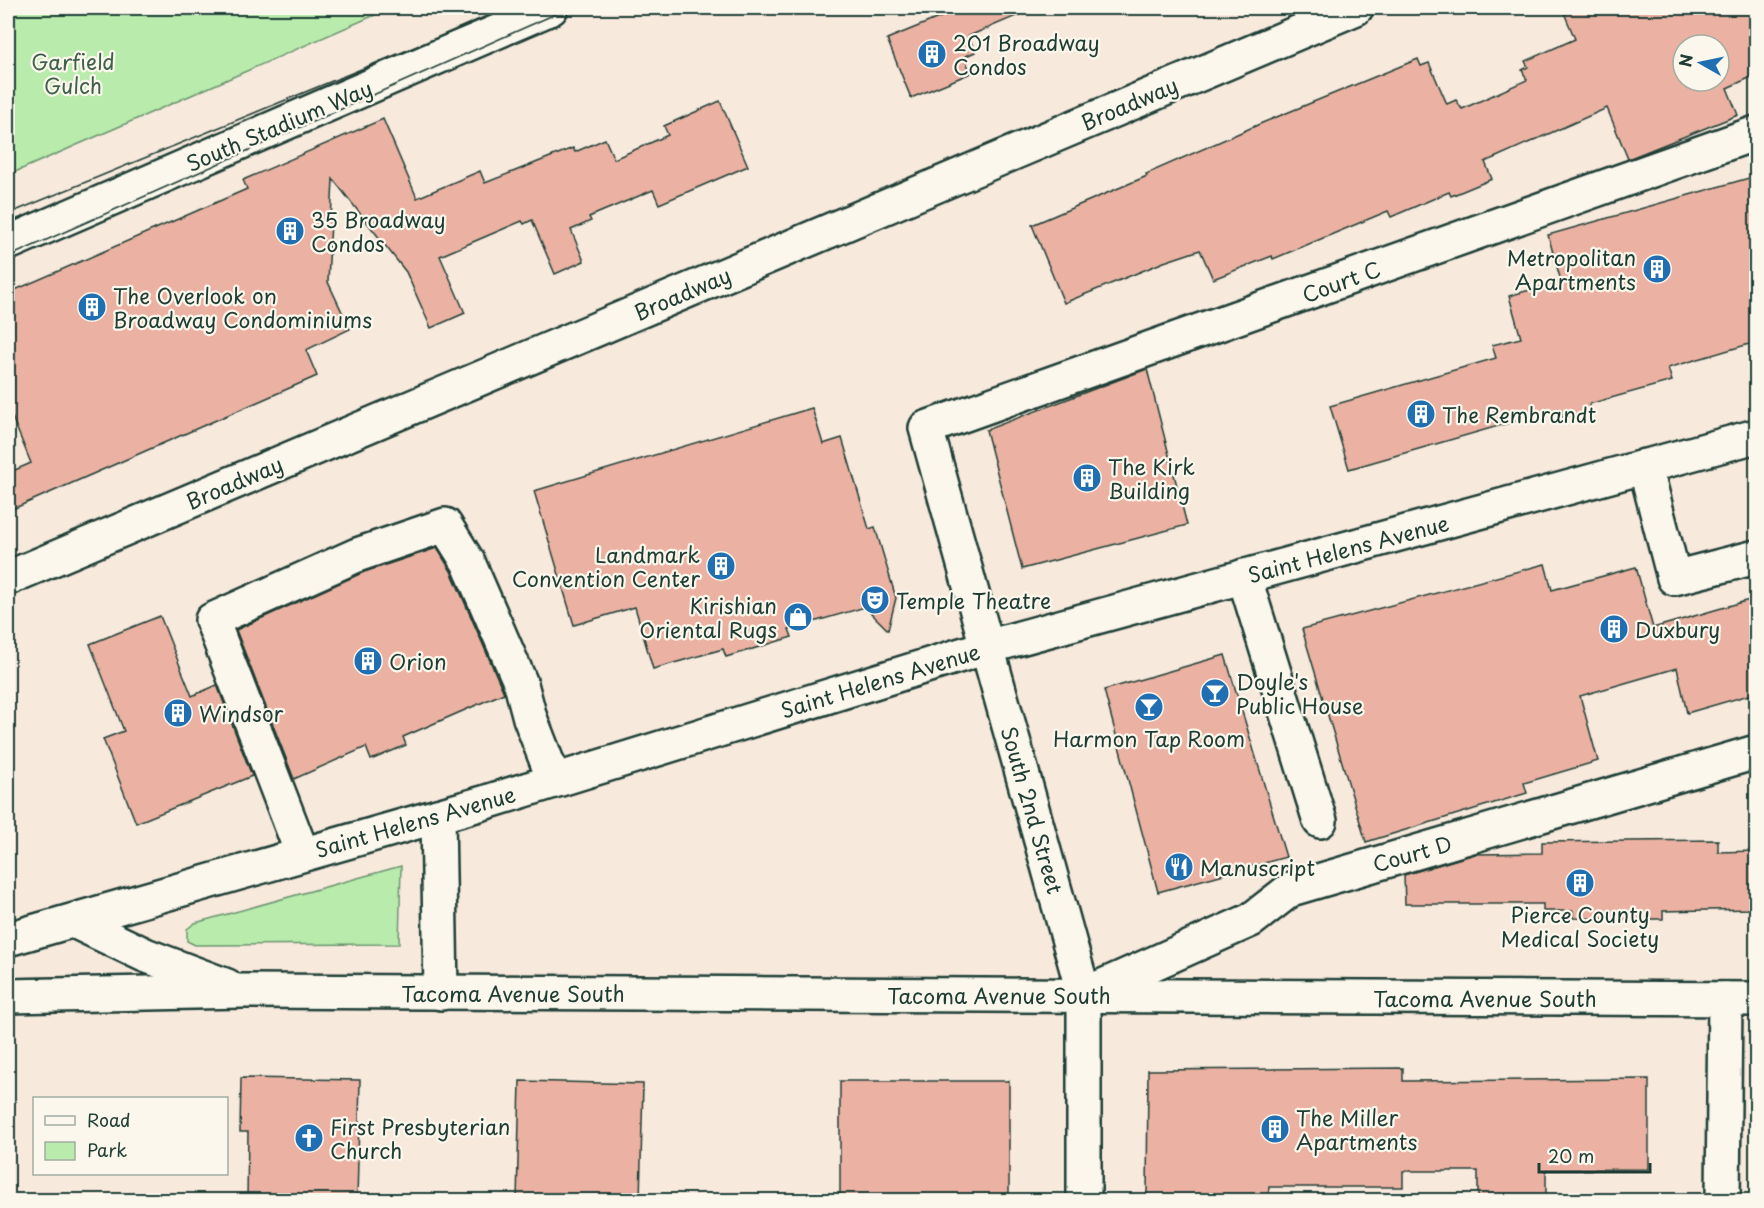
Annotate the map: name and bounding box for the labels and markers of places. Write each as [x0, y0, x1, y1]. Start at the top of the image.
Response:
place label: 201 Broadway Condos [953, 26, 1099, 82]
building icon: 201 Broadway Condos [916, 38, 948, 70]
place label: 35 Broadway Condos [311, 203, 446, 259]
building icon: 35 Broadway Condos [274, 215, 306, 247]
place label: Metropolitan Apartments [1507, 241, 1636, 297]
building icon: Metropolitan Apartments [1641, 253, 1673, 285]
place label: The Overlook on Broadway Condominiums [113, 279, 372, 335]
building icon: The Overlook on Broadway Condominiums [76, 291, 108, 323]
building icon: The Rembrandt [1405, 398, 1437, 430]
place label: The Rembrandt [1442, 398, 1596, 430]
place label: The Kirk Building [1108, 450, 1195, 506]
building icon: The Kirk Building [1071, 462, 1103, 494]
place label: Landmark Convention Center [512, 538, 700, 594]
building icon: Landmark Convention Center [705, 550, 737, 582]
theatre icon: Temple Theatre [859, 584, 891, 616]
place label: Temple Theatre [896, 584, 1051, 616]
place label: Kirishian Oriental Rugs [639, 589, 777, 645]
shop icon: Kirishian Oriental Rugs [782, 601, 814, 633]
building icon: Duxbury [1598, 613, 1630, 645]
place label: Duxbury [1635, 613, 1720, 645]
building icon: Orion [352, 645, 384, 677]
place label: Orion [389, 645, 447, 677]
place label: Doyle's Public House [1236, 665, 1363, 721]
bar icon: Doyle's Public House [1199, 677, 1231, 709]
bar icon: Harmon Tap Room [1133, 691, 1165, 723]
building icon: Windsor [162, 697, 194, 729]
place label: Windsor [199, 697, 284, 729]
place label: Harmon Tap Room [1053, 722, 1245, 754]
restaurant icon: Manuscript [1163, 851, 1195, 883]
place label: Manuscript [1200, 851, 1315, 883]
building icon: Pierce County Medical Society [1564, 867, 1596, 899]
place label: Pierce County Medical Society [1501, 898, 1659, 954]
place label: The Miller Apartments [1296, 1101, 1417, 1157]
place label: First Presbyterian Church [330, 1110, 510, 1166]
building icon: The Miller Apartments [1259, 1113, 1291, 1145]
church icon: First Presbyterian Church [293, 1122, 325, 1154]

